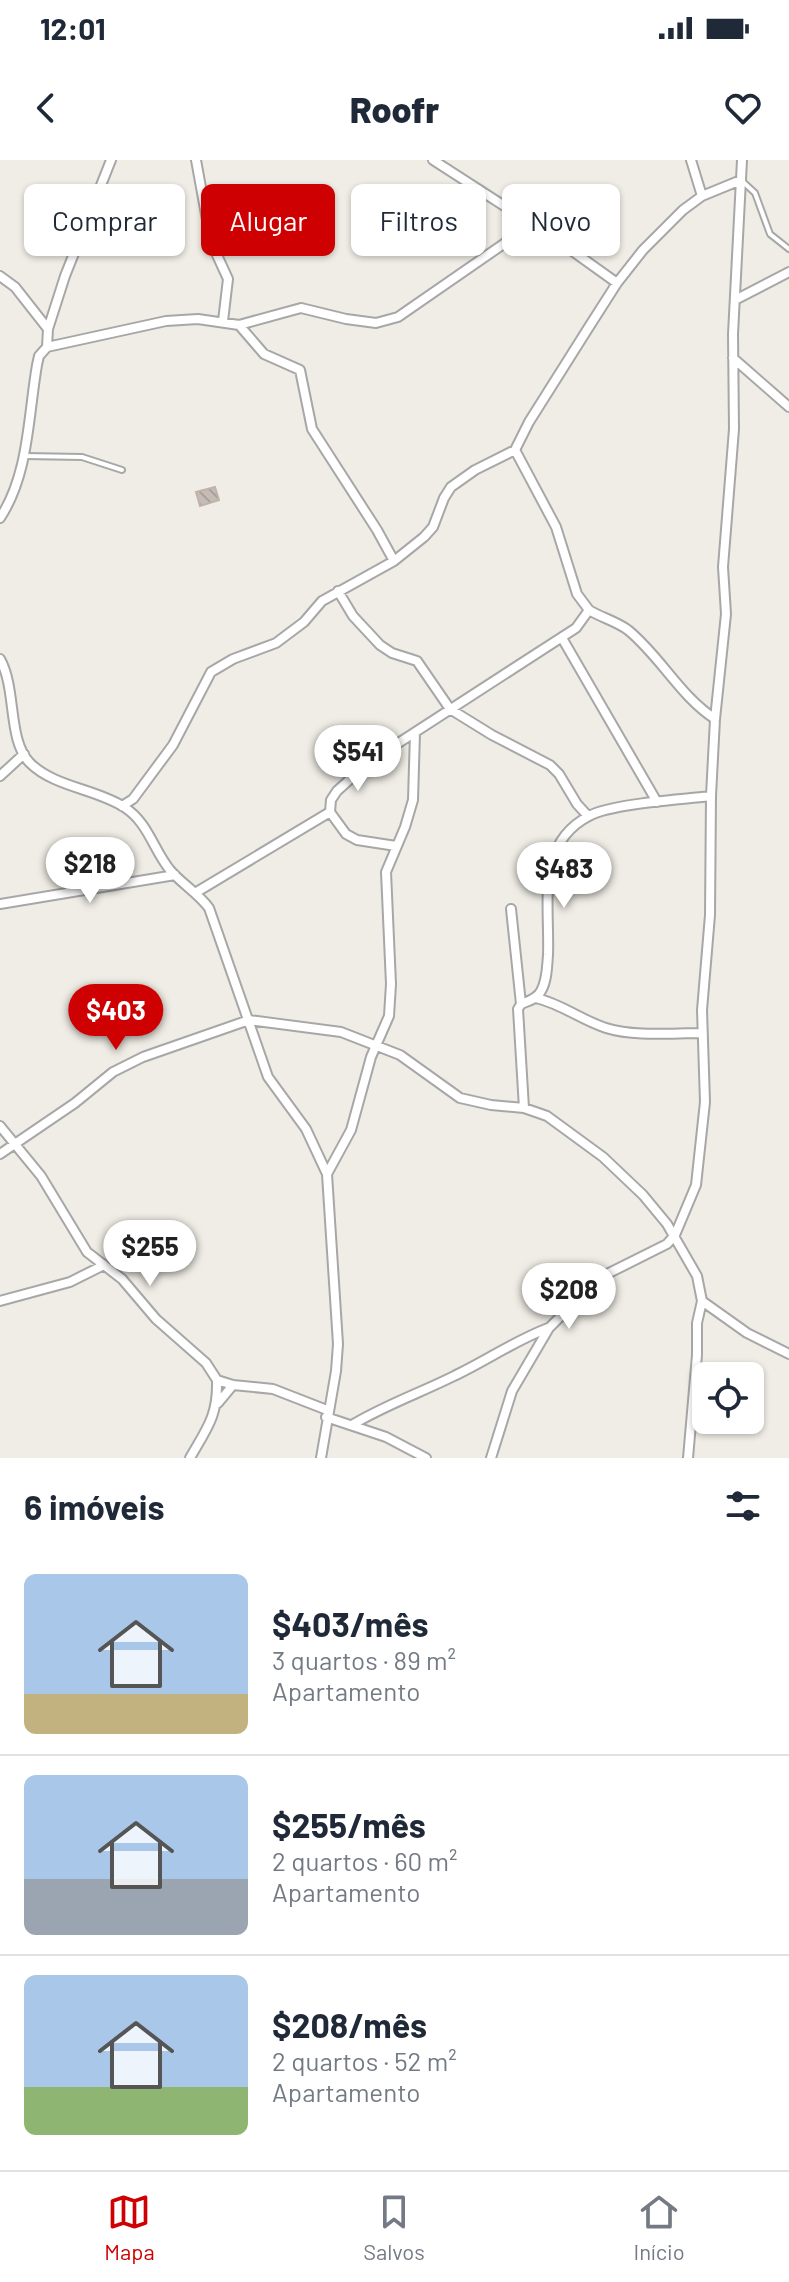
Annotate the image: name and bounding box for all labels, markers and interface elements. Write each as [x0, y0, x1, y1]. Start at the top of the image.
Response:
text: 12:01 [40, 10, 106, 46]
icon: back [24, 86, 68, 130]
icon: heart [721, 86, 765, 130]
text: Roofr [350, 87, 439, 130]
chip: Comprar [24, 184, 185, 256]
chip: Alugar [201, 184, 335, 256]
chip: Filtros [351, 184, 486, 256]
chip: Novo [502, 184, 620, 256]
pin: $541 [311, 725, 405, 793]
text: $541 [332, 735, 384, 766]
pin: $218 [43, 837, 137, 905]
pin: $483 [517, 842, 611, 910]
text: $218 [64, 847, 116, 878]
text: $483 [535, 852, 593, 883]
pin: $403 [69, 984, 163, 1052]
text: $403 [86, 994, 146, 1025]
pin: $255 [103, 1220, 197, 1288]
text: $255 [121, 1230, 179, 1261]
pin: $208 [522, 1263, 616, 1331]
text: $208 [540, 1273, 598, 1304]
map controls [692, 1362, 764, 1434]
button: locate [692, 1362, 764, 1434]
icon: filters [721, 1484, 765, 1528]
text: 6 imóveis [24, 1486, 165, 1527]
text: $403/mês [272, 1603, 428, 1644]
icon: home [88, 1606, 184, 1702]
text: 3 quartos · 89 m² [272, 1644, 456, 1675]
text: Apartamento [272, 1675, 420, 1706]
text: $255/mês [272, 1804, 426, 1845]
icon: home [88, 1807, 184, 1903]
text: 2 quartos · 60 m² [272, 1845, 457, 1876]
text: Apartamento [272, 1876, 420, 1907]
text: $208/mês [272, 2004, 427, 2045]
icon: home [88, 2007, 184, 2103]
text: 2 quartos · 52 m² [272, 2045, 457, 2076]
text: Apartamento [272, 2076, 420, 2107]
tab: Mapa [104, 2190, 155, 2264]
tab: Salvos [363, 2190, 425, 2264]
tab: Início [633, 2190, 685, 2264]

